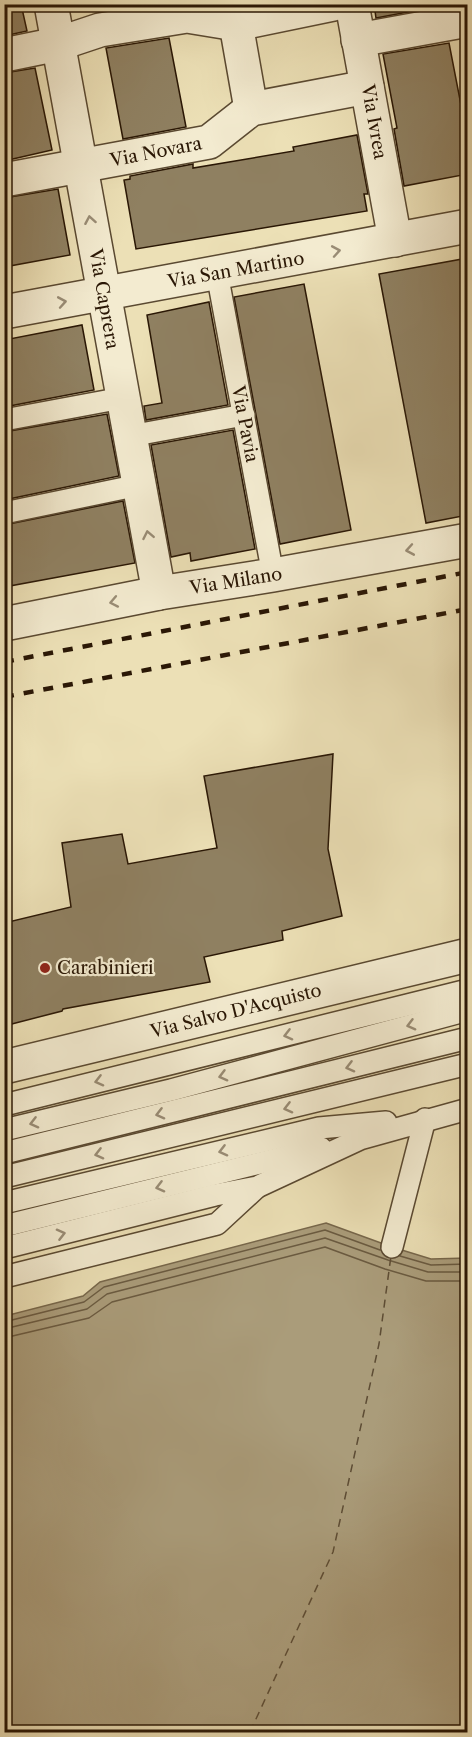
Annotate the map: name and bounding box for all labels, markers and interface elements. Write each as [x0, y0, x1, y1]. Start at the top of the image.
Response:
street label: Via Ivrea [356, 82, 391, 162]
street label: Via Novara [107, 132, 204, 172]
one-way arrow [84, 215, 97, 225]
one-way arrow [331, 245, 341, 258]
street label: Via Caprera [84, 246, 124, 351]
street label: Via San Martino [165, 247, 306, 293]
one-way arrow [57, 296, 67, 309]
street label: Via Pavia [227, 383, 263, 465]
one-way arrow [142, 531, 155, 541]
one-way arrow [405, 543, 415, 556]
street label: Via Milano [187, 563, 284, 599]
one-way arrow [110, 595, 120, 608]
place label: Carabinieri [57, 957, 154, 979]
marker: Carabinieri [38, 961, 52, 975]
street label: Via Salvo D'Acquisto [147, 979, 324, 1043]
one-way arrow [406, 1018, 417, 1030]
one-way arrow [284, 1027, 294, 1040]
one-way arrow [345, 1060, 355, 1073]
one-way arrow [218, 1068, 228, 1081]
one-way arrow [94, 1074, 104, 1087]
one-way arrow [283, 1101, 293, 1114]
one-way arrow [156, 1107, 166, 1120]
one-way arrow [29, 1116, 39, 1129]
one-way arrow [218, 1143, 228, 1156]
one-way arrow [94, 1147, 104, 1160]
one-way arrow [155, 1180, 165, 1193]
one-way arrow [56, 1228, 66, 1241]

